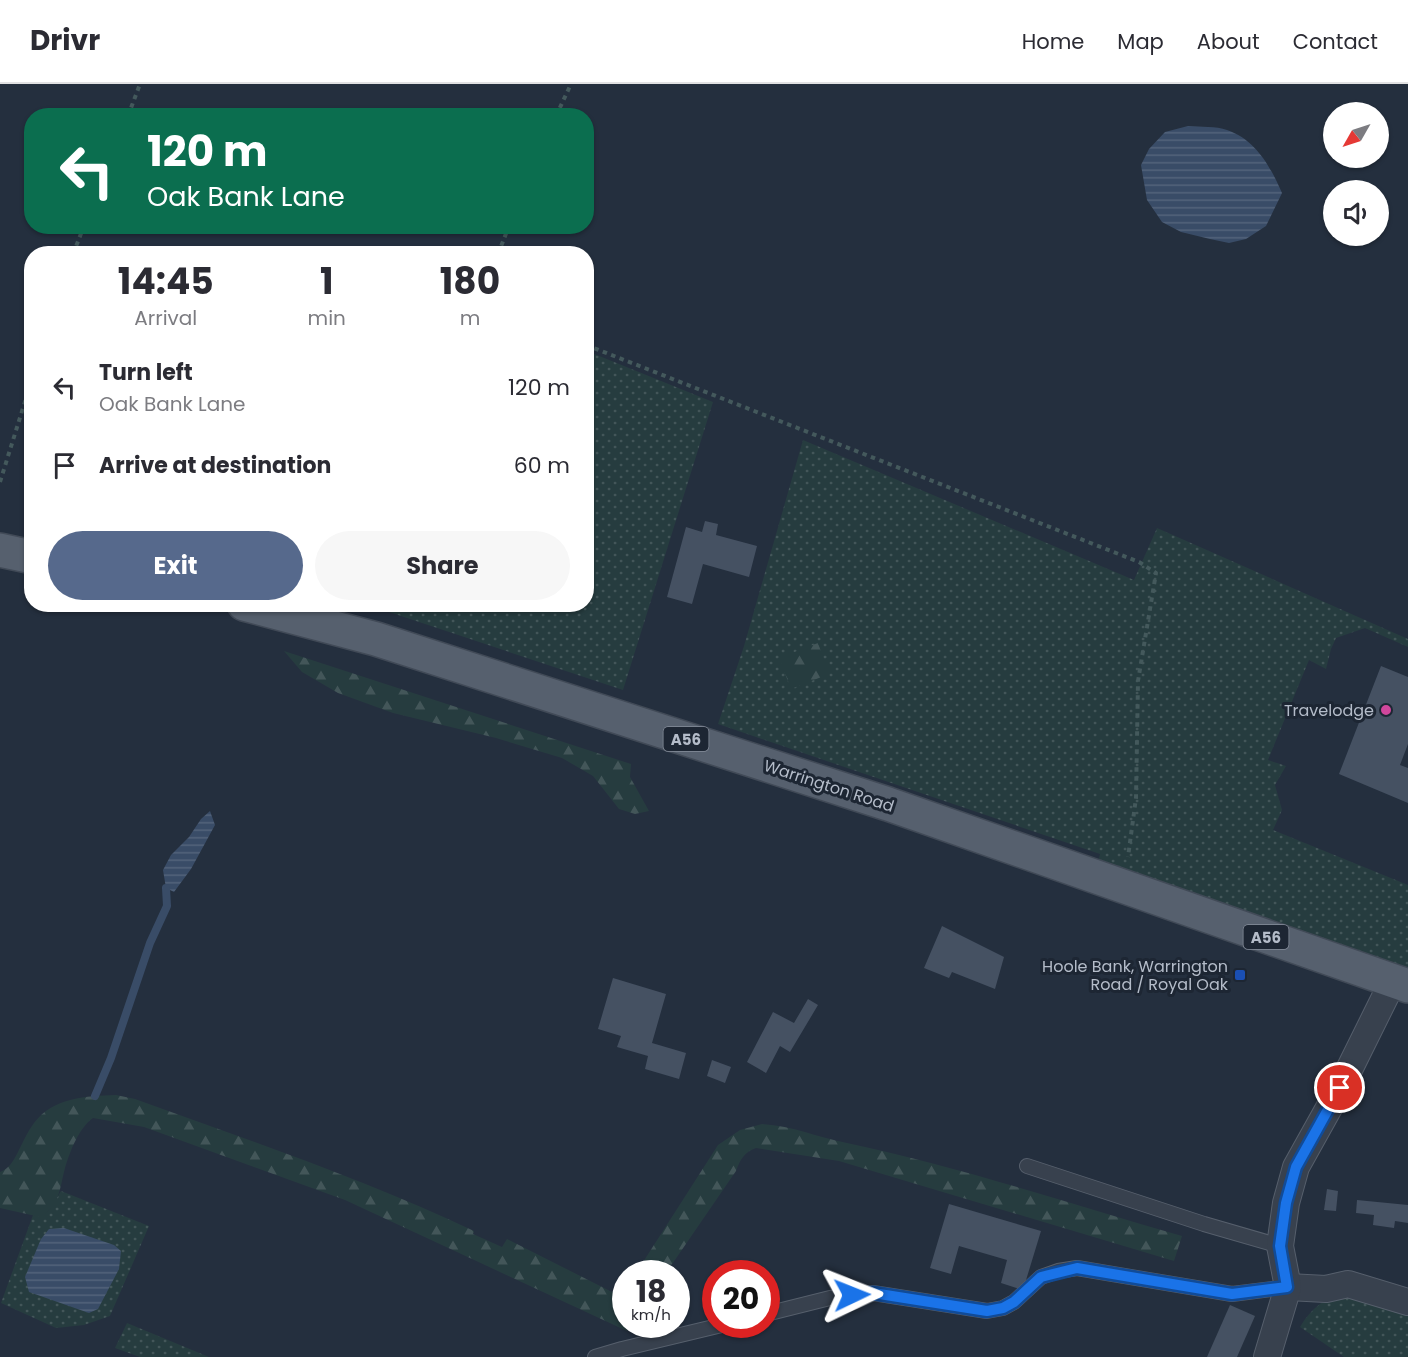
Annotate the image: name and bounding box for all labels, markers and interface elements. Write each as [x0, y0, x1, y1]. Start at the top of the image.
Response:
text: Drivr [30, 21, 100, 60]
text: Home [1022, 27, 1084, 56]
text: Map [1117, 27, 1164, 56]
text: About [1197, 27, 1260, 56]
text: Contact [1293, 27, 1378, 56]
north arrow [1323, 102, 1389, 168]
map controls [1323, 102, 1389, 246]
text: 120 m [147, 122, 268, 181]
icon: left [48, 132, 126, 210]
text: Oak Bank Lane [147, 178, 345, 215]
button: sound [1323, 180, 1389, 246]
text: 14:45 [118, 256, 214, 307]
text: 1 [320, 256, 334, 307]
text: 180 [440, 256, 500, 307]
text: Arrival [134, 304, 197, 332]
text: min [308, 304, 346, 332]
text: m [460, 304, 480, 332]
text: Turn left [99, 357, 193, 388]
icon: left [48, 371, 81, 404]
text: 120 m [508, 372, 570, 403]
text: Oak Bank Lane [99, 390, 245, 418]
icon: arrive [48, 449, 81, 482]
text: Arrive at destination [99, 450, 331, 481]
text: 60 m [514, 450, 570, 481]
button: Exit [48, 531, 303, 600]
button: Share [315, 531, 570, 600]
place label: Travelodge [1284, 699, 1374, 722]
marker: Travelodge [1379, 703, 1393, 717]
road number: A56 [664, 727, 708, 751]
street label: Warrington Road [761, 754, 897, 818]
road number: A56 [1244, 925, 1288, 949]
place label: Hoole Bank, Warrington Road / Royal Oak [1042, 955, 1229, 996]
marker: Hoole Bank, Warrington Road / Royal Oak [1233, 968, 1247, 982]
pin [1314, 1062, 1365, 1113]
icon: arrive [1323, 1071, 1356, 1104]
speed limit sign: 20 [702, 1260, 780, 1338]
position arrow [820, 1263, 884, 1327]
text: 18 [636, 1270, 666, 1313]
text: km/h [631, 1304, 671, 1325]

